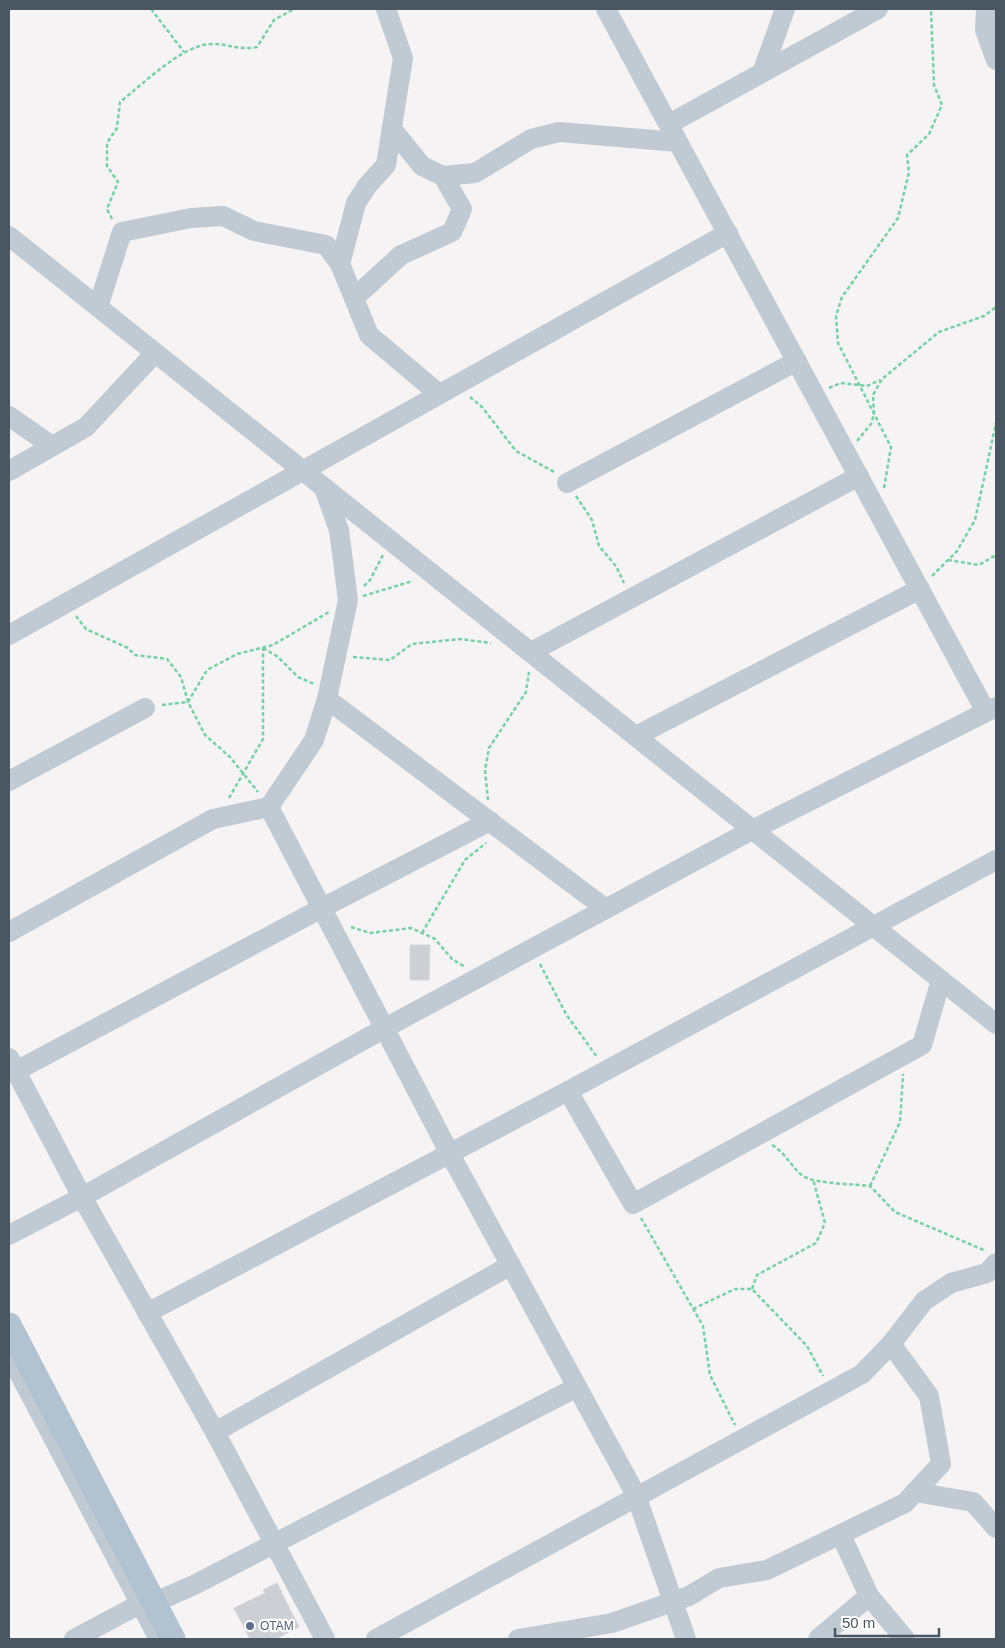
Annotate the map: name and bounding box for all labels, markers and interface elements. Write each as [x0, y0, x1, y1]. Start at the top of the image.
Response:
scale bar [835, 1606, 939, 1638]
text: 50 m [842, 1614, 875, 1631]
place label: OTAM [260, 1619, 294, 1633]
marker: OTAM [244, 1620, 256, 1632]

